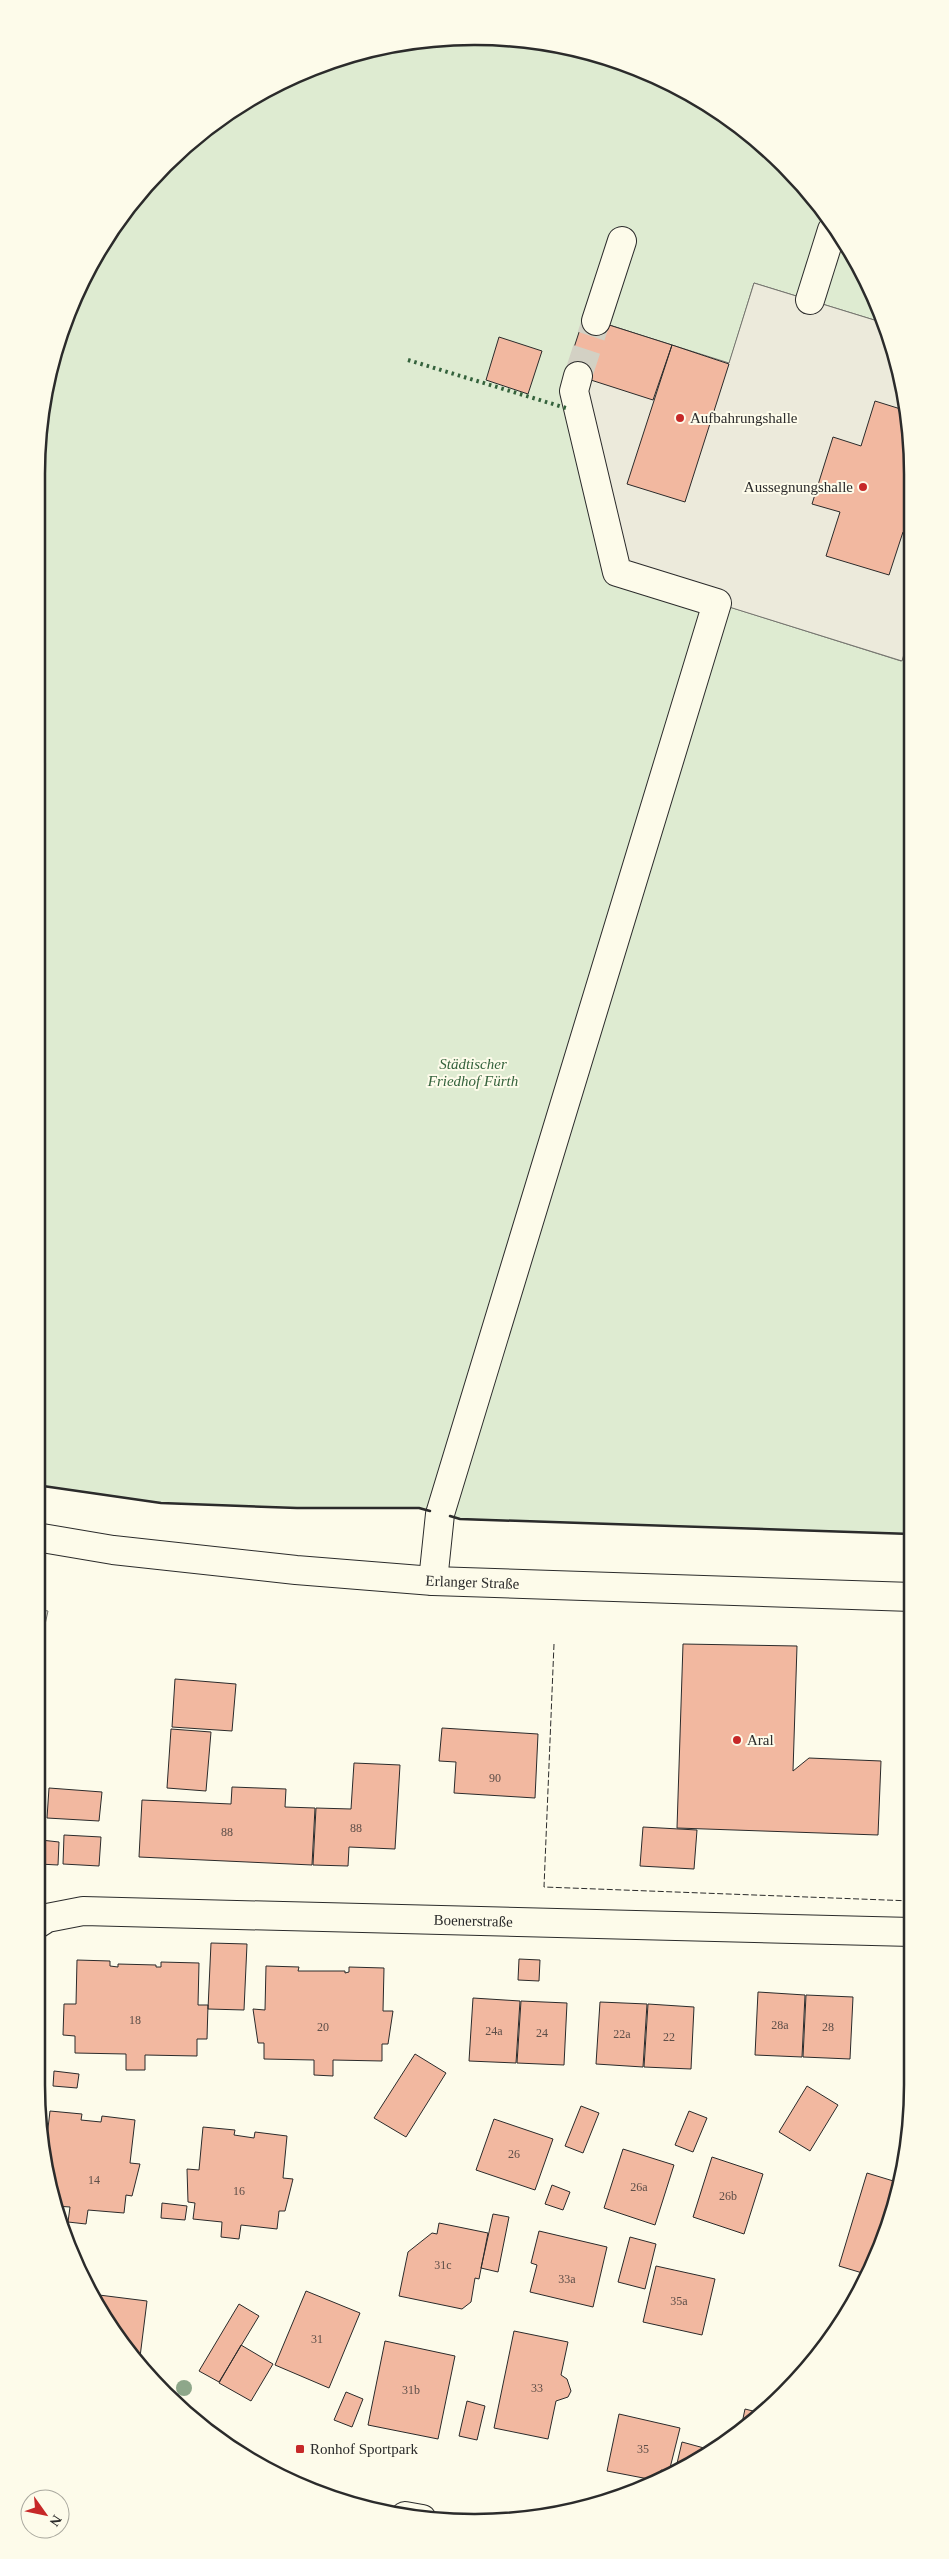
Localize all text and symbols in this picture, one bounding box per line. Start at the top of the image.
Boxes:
place label: Aufbahrungshalle [690,410,798,426]
marker: Aufbahrungshalle [674,412,686,424]
place label: Aussegnungshalle [744,479,853,495]
marker: Aussegnungshalle [857,481,869,493]
park label: Städtischer Friedhof Fürth [427,1056,518,1089]
street label: Erlanger Straße [425,1572,520,1592]
place label: Aral [747,1732,774,1748]
marker: Aral [731,1734,743,1746]
house number: 90 [489,1771,501,1785]
house number: 88 [350,1821,362,1835]
house number: 88 [221,1825,233,1839]
street label: Boenerstraße [433,1912,513,1930]
house number: 18 [129,2013,141,2027]
house number: 28a [771,2018,789,2032]
house number: 20 [317,2020,329,2034]
house number: 28 [822,2020,834,2034]
house number: 24a [485,2024,503,2038]
house number: 24 [536,2026,548,2040]
house number: 22a [613,2027,631,2041]
house number: 22 [663,2030,675,2044]
house number: 26 [508,2147,520,2161]
house number: 14 [88,2173,100,2187]
house number: 26a [630,2180,648,2194]
house number: 16 [233,2184,245,2198]
house number: 26b [719,2189,737,2203]
house number: 31c [434,2258,452,2272]
house number: 33a [558,2272,576,2286]
house number: 35a [670,2294,688,2308]
house number: 31 [311,2332,323,2346]
house number: 33 [531,2381,543,2395]
house number: 31b [402,2383,420,2397]
place label: Ronhof Sportpark [310,2441,418,2457]
house number: 35 [637,2442,649,2456]
marker: Ronhof Sportpark [294,2443,306,2455]
north arrow [20,2489,70,2539]
text: N [46,2512,65,2529]

